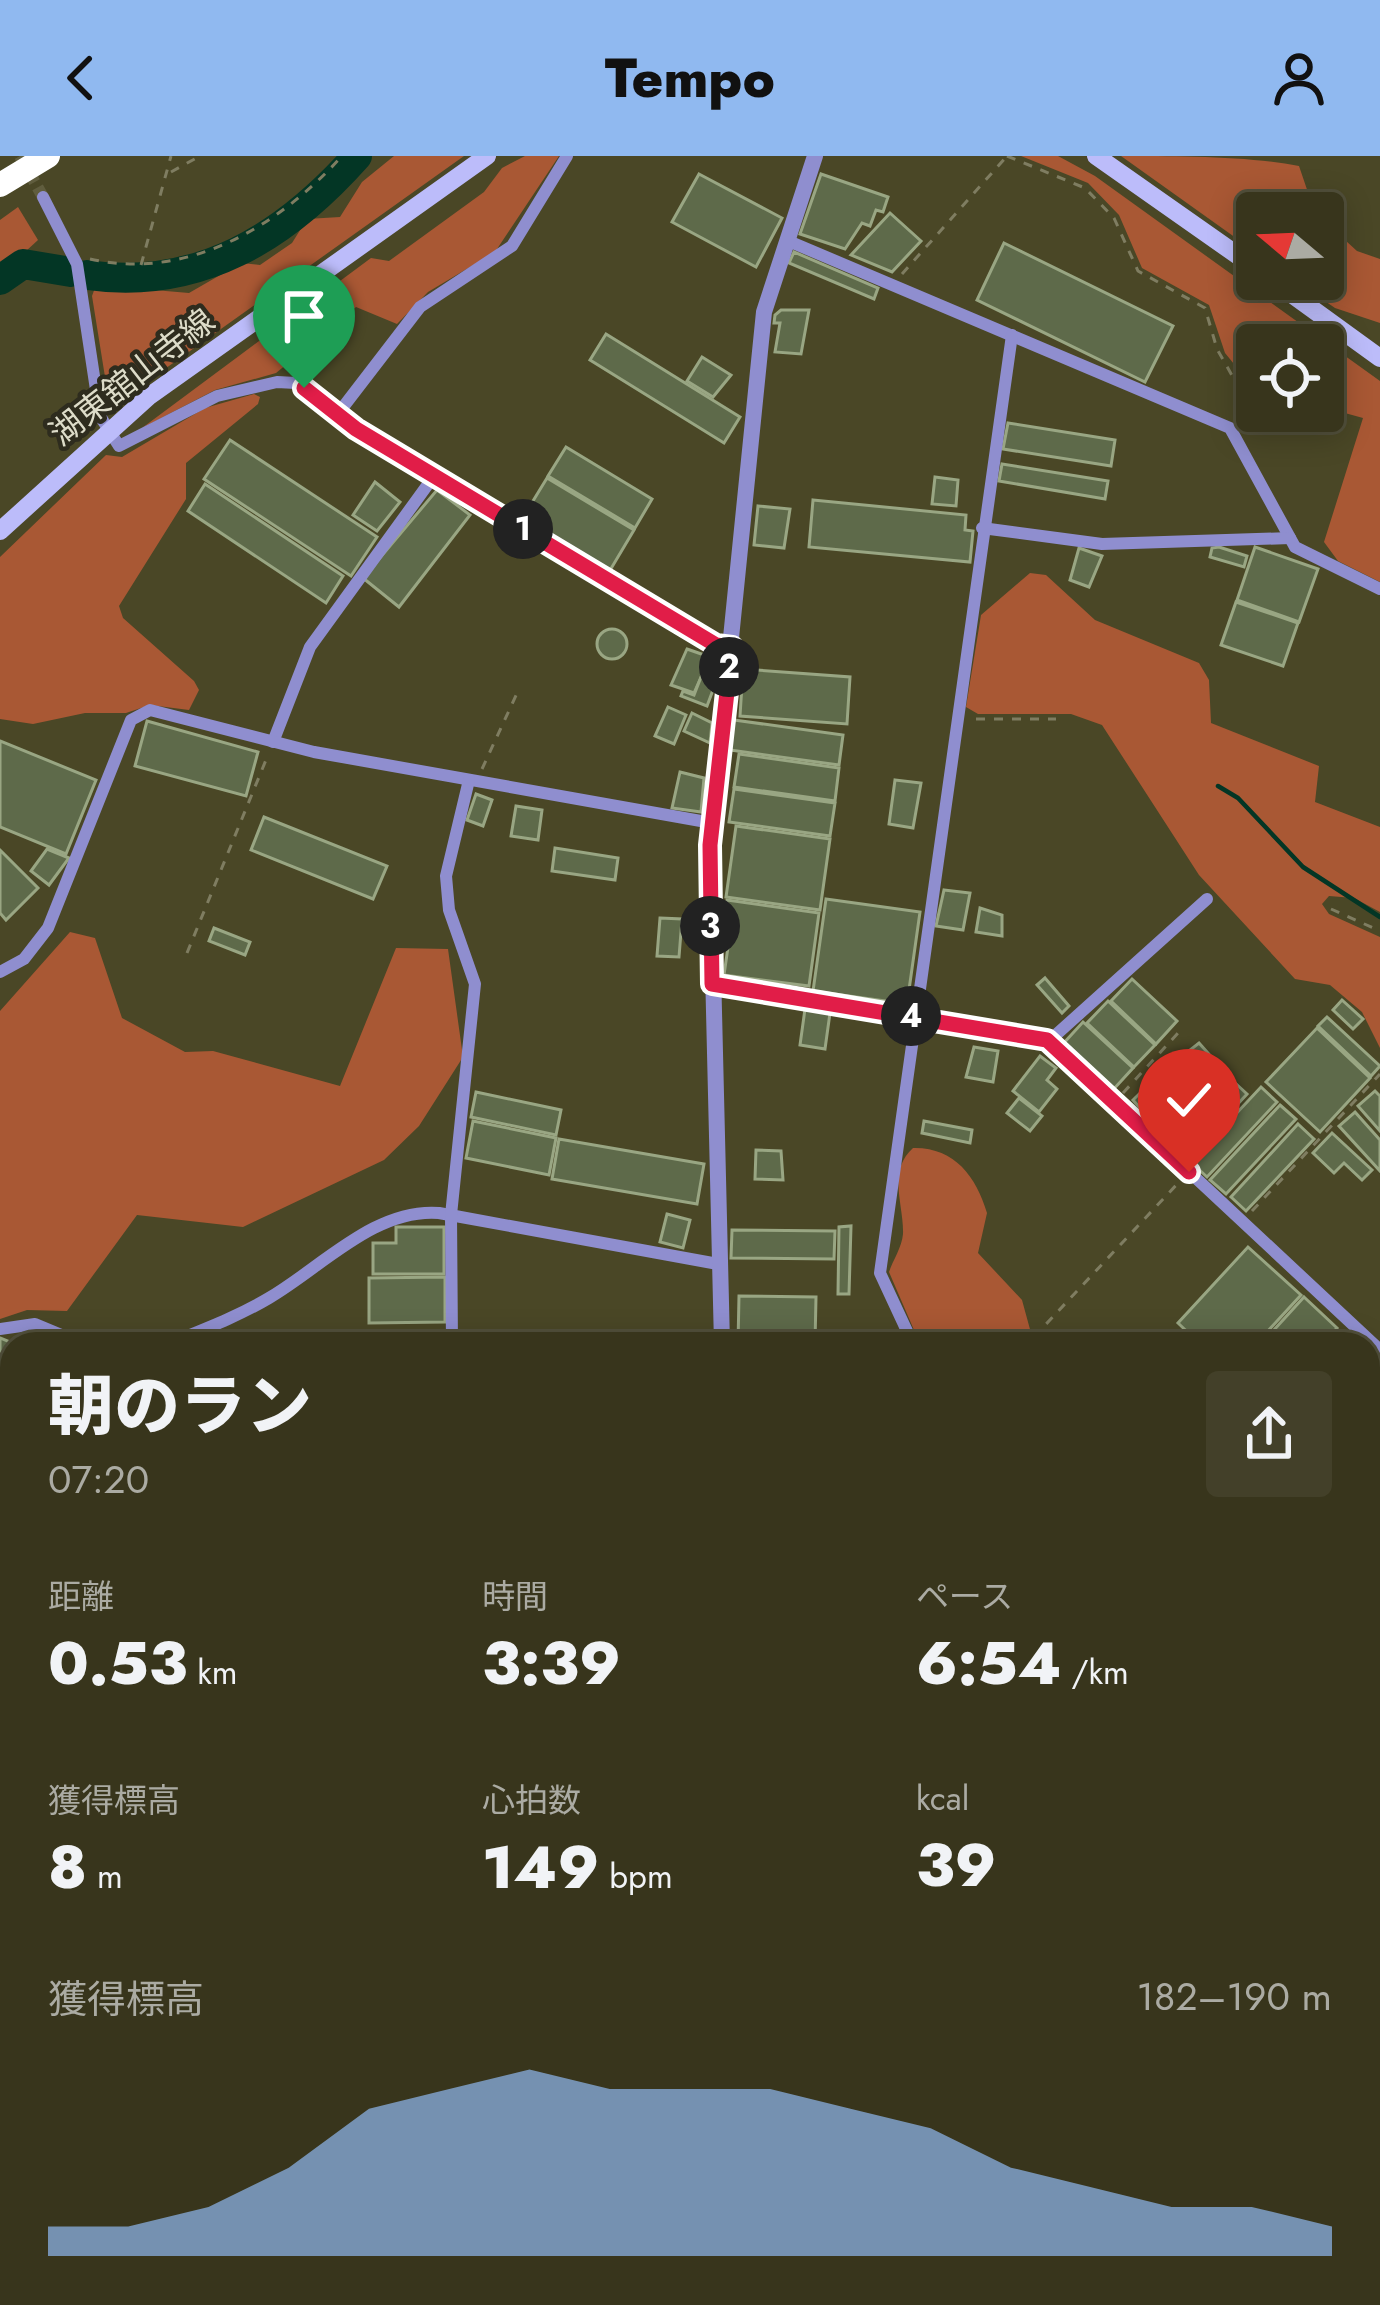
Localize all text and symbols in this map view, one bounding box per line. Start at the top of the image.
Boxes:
text: Tempo [605,39,775,117]
icon: back [48,45,114,111]
icon: person [1266,45,1332,111]
north arrow [1236,192,1344,300]
map controls [1236,192,1344,432]
pin [253,265,355,388]
icon: arrive [271,283,337,349]
street label: 湖東舘山寺線 [40,298,224,456]
button: locate [1236,324,1344,432]
pin: 1 [493,499,553,559]
text: 1 [515,505,531,552]
pin: 2 [699,637,759,697]
text: 2 [718,643,740,690]
pin: 3 [680,896,740,956]
text: 3 [700,902,720,949]
pin: 4 [881,986,941,1046]
text: 4 [899,992,923,1039]
pin [1138,1049,1240,1172]
icon: check [1156,1067,1222,1133]
text: 朝のラン [48,1358,312,1454]
button: share [1206,1371,1332,1497]
text: 07:20 [48,1451,149,1508]
text: 距離 [48,1573,114,1620]
text: 時間 [482,1573,548,1620]
text: ペース [916,1573,1013,1620]
text: 0.53 [48,1620,187,1707]
text: 3:39 [482,1620,621,1707]
text: 6:54 [916,1620,1062,1707]
text: km [187,1649,238,1696]
text: /km [1062,1649,1129,1696]
text: kcal [916,1775,969,1822]
text: 獲得標高 [48,1777,180,1824]
text: 心拍数 [482,1777,581,1824]
text: 39 [916,1822,996,1909]
text: 8 [48,1824,87,1911]
text: 149 [482,1824,599,1911]
text: m [87,1853,123,1900]
text: bpm [599,1853,673,1900]
text: 182–190 m [1137,1968,1332,2025]
text: 獲得標高 [48,1971,204,2028]

